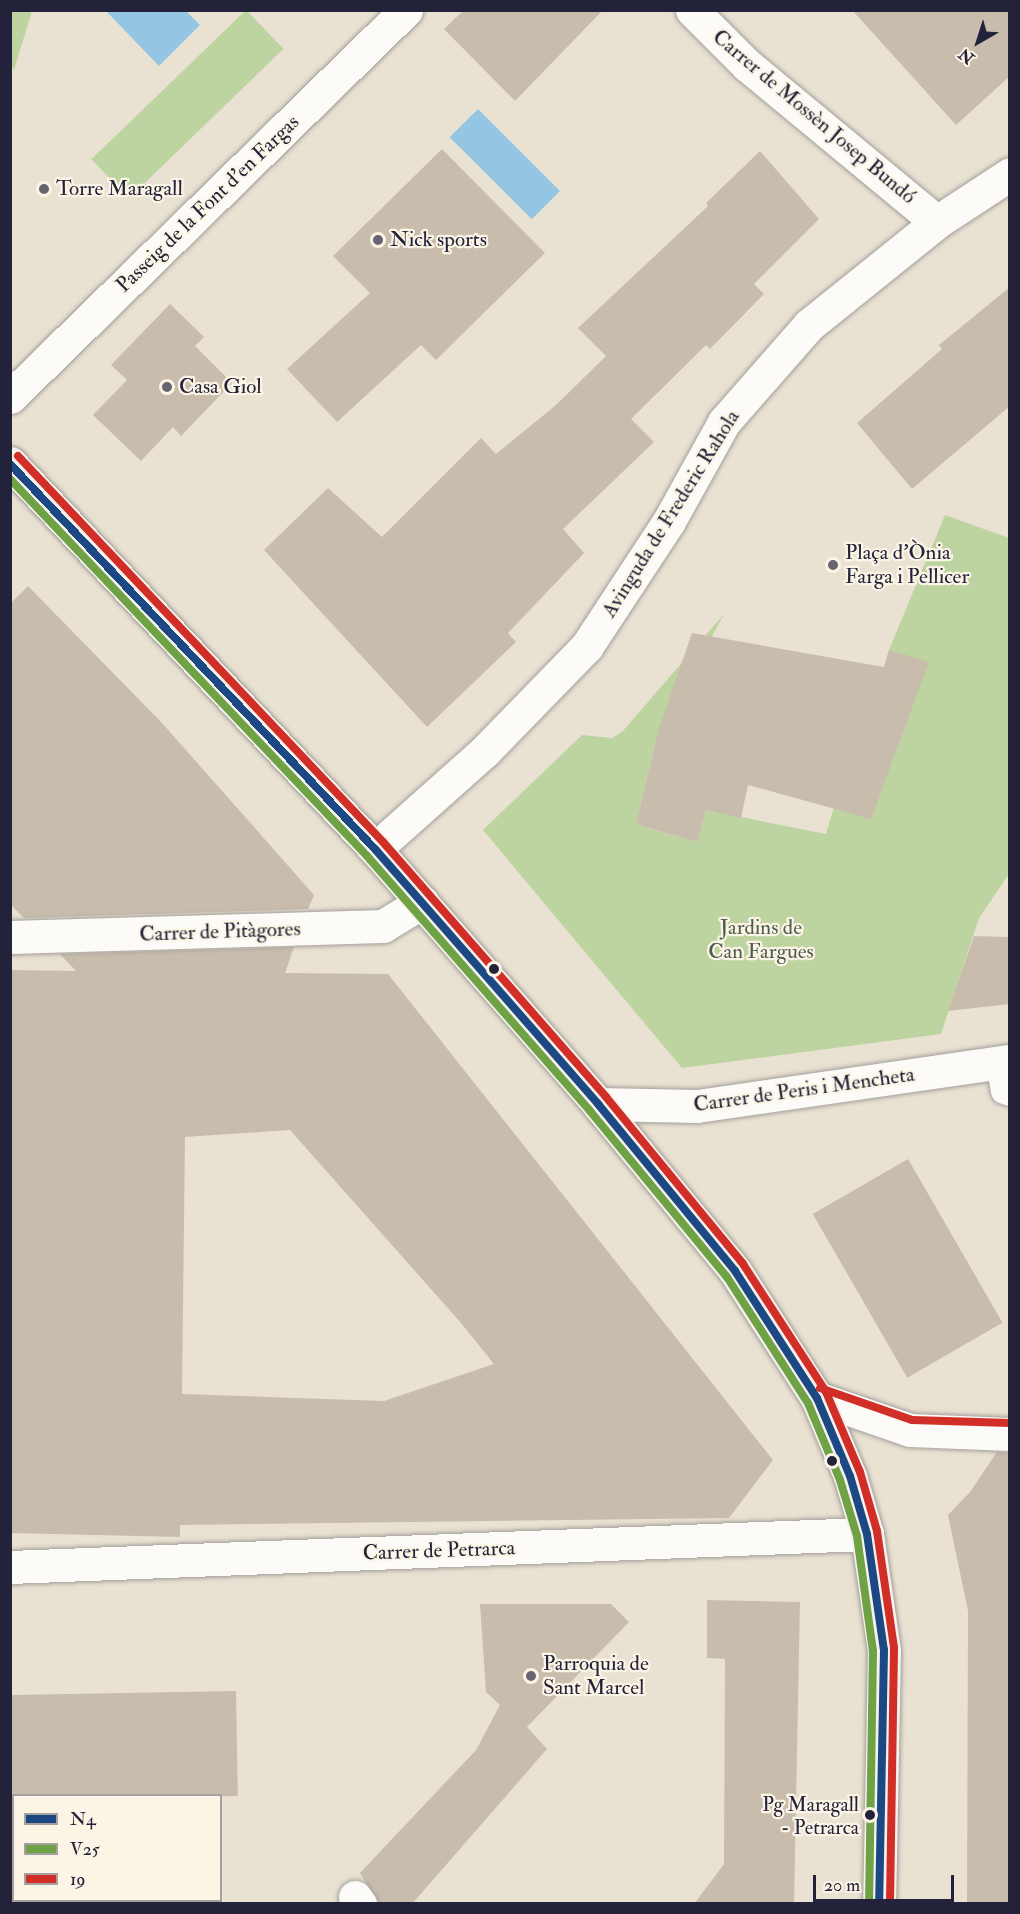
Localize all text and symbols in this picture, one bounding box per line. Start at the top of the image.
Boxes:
north arrow [948,12,1008,72]
street label: Carrer de Mossèn Josep Bundó [707,25,921,209]
text: N [955,44,979,68]
street label: Passeig de la Font d'en Fargas [111,110,305,298]
place label: Torre Maragall [56,176,183,202]
marker: Torre Maragall [37,182,51,196]
place label: Nick sports [390,227,487,253]
marker: Nick sports [371,233,385,247]
place label: Casa Giol [179,374,262,400]
marker: Casa Giol [160,380,174,394]
street label: Avinguda de Frederic Rahola [597,406,745,622]
place label: Plaça d'Ònia Farga i Pellicer [845,540,969,590]
marker: Plaça d'Ònia Farga i Pellicer [826,558,840,572]
park label: Jardins de Can Fargues [708,915,814,965]
street label: Carrer de Pitàgores [139,917,301,947]
unlabelled marker [488,963,500,975]
street label: Carrer de Peris i Mencheta [692,1062,916,1118]
unlabelled marker [826,1455,838,1467]
street label: Carrer de Petrarca [362,1536,516,1566]
place label: Parroquia de Sant Marcel [543,1651,649,1701]
marker: Parroquia de Sant Marcel [524,1669,538,1683]
place label: Pg Maragall - Petrarca [762,1792,859,1839]
legend [12,1794,222,1902]
text: N4 [70,1808,96,1831]
marker: Pg Maragall - Petrarca [864,1809,876,1821]
text: V25 [70,1838,100,1861]
scale bar [816,1863,957,1901]
text: 19 [70,1868,86,1891]
text: 20 m [824,1874,860,1897]

